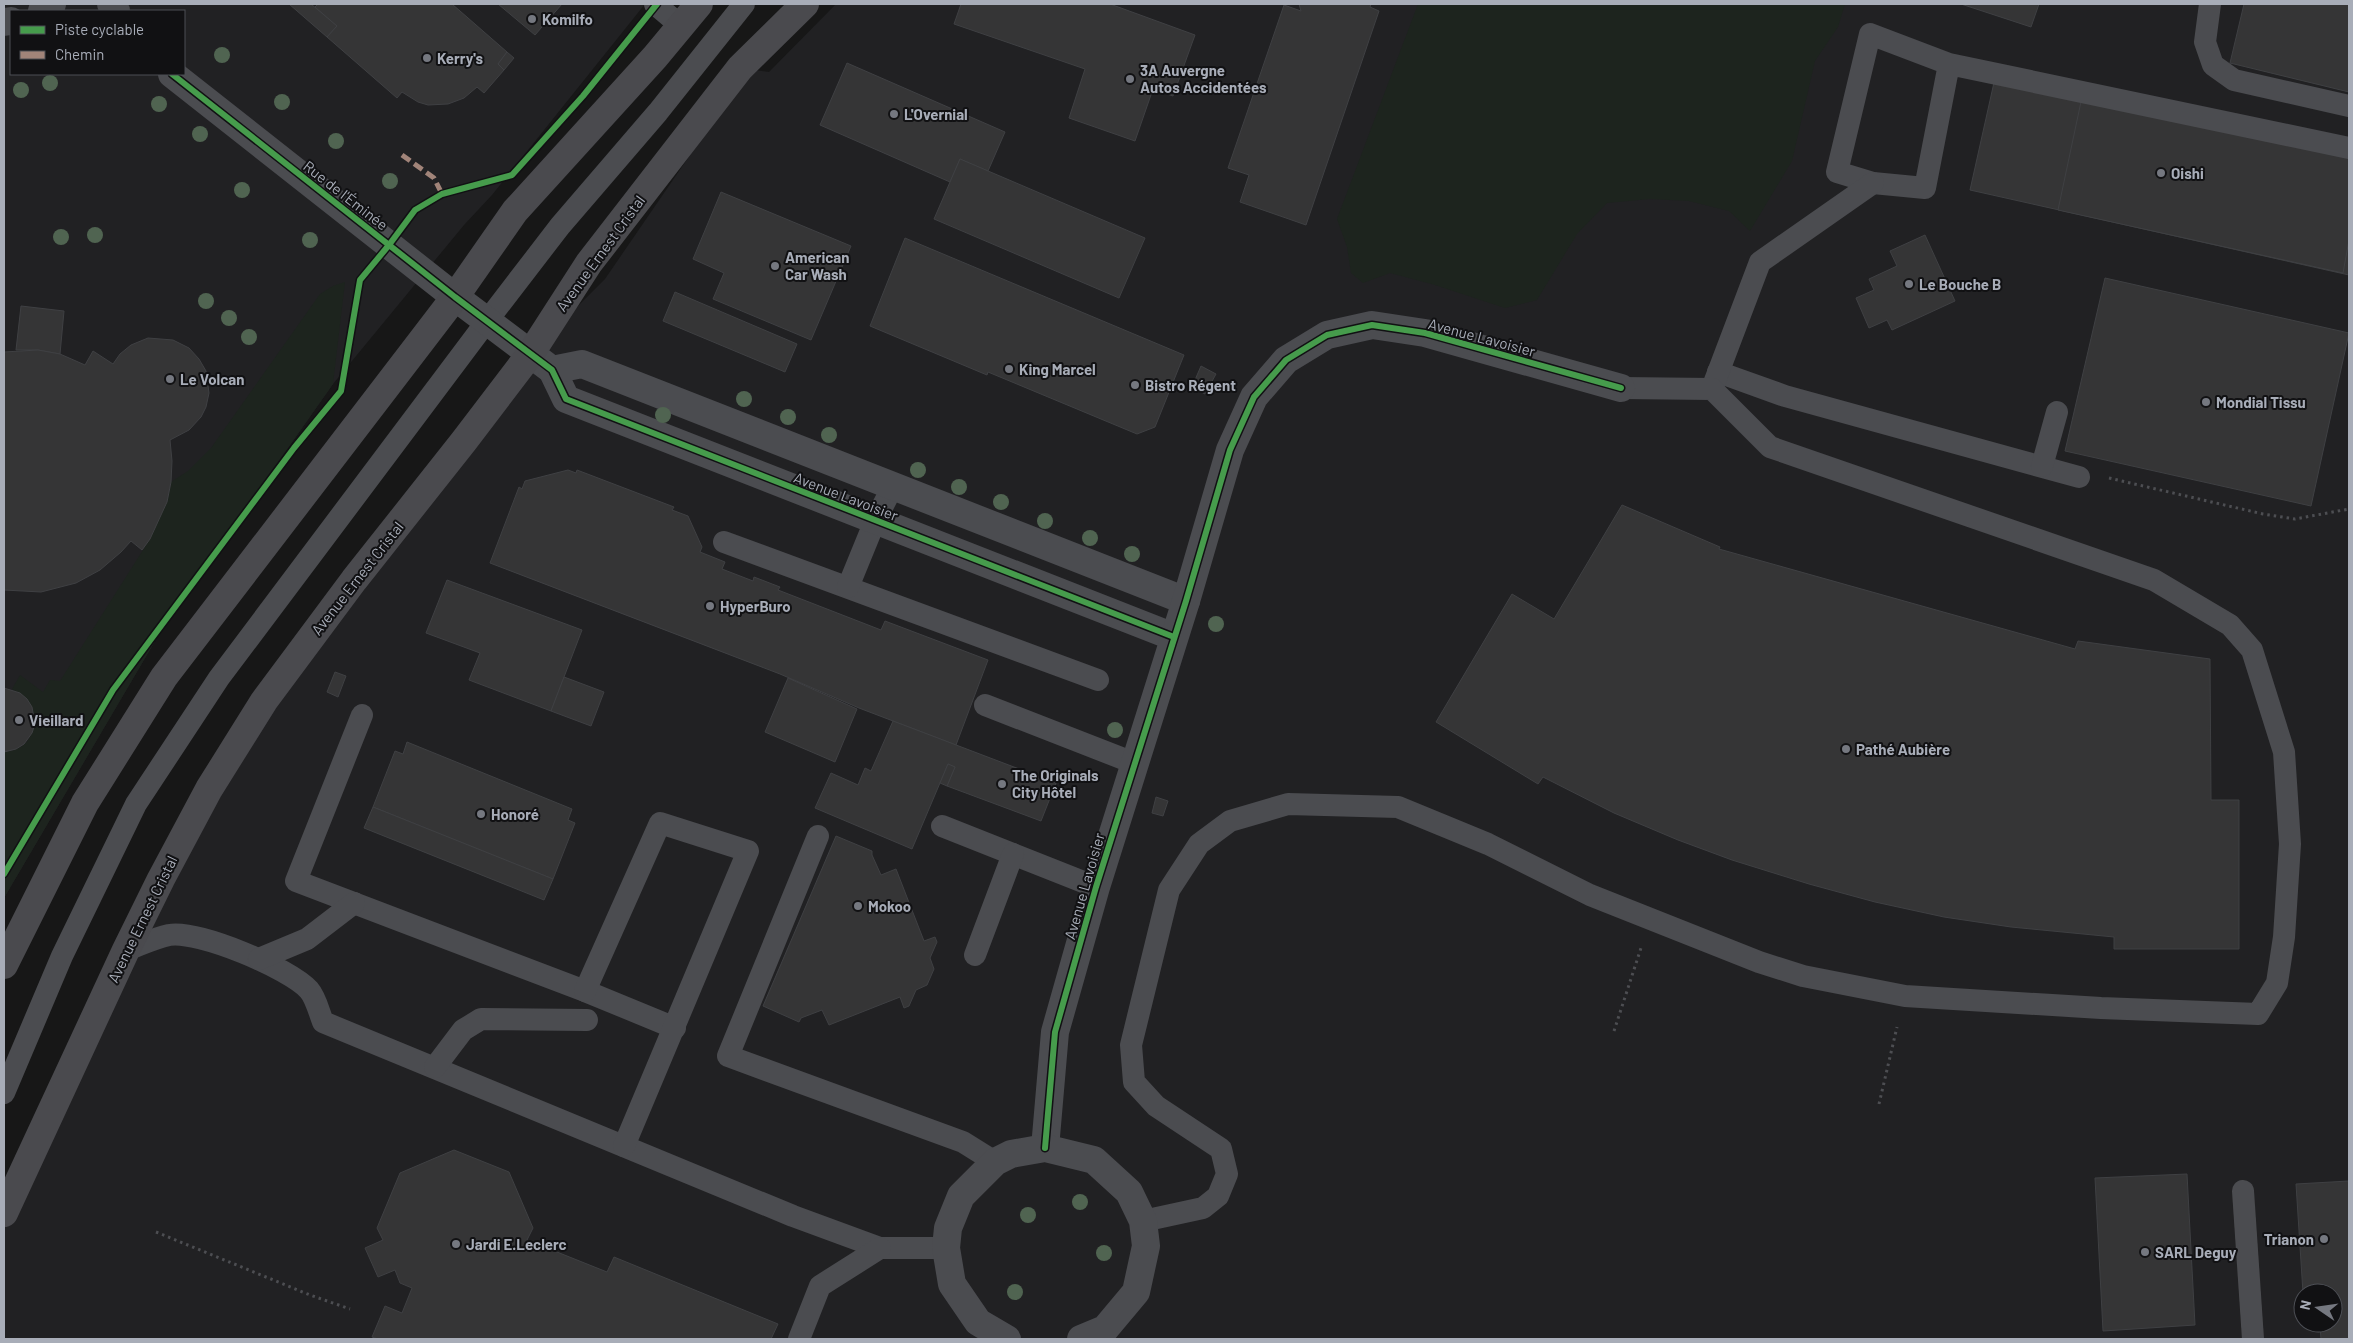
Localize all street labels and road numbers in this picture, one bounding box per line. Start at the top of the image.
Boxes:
street label: Rue de l'Éminée [300,156,392,234]
street label: Avenue Ernest Cristal [552,192,648,314]
street label: Avenue Lavoisier [1426,314,1538,360]
street label: Avenue Lavoisier [791,468,901,524]
street label: Avenue Ernest Cristal [307,518,407,638]
street label: Avenue Lavoisier [1060,830,1108,941]
street label: Avenue Ernest Cristal [103,853,181,985]

